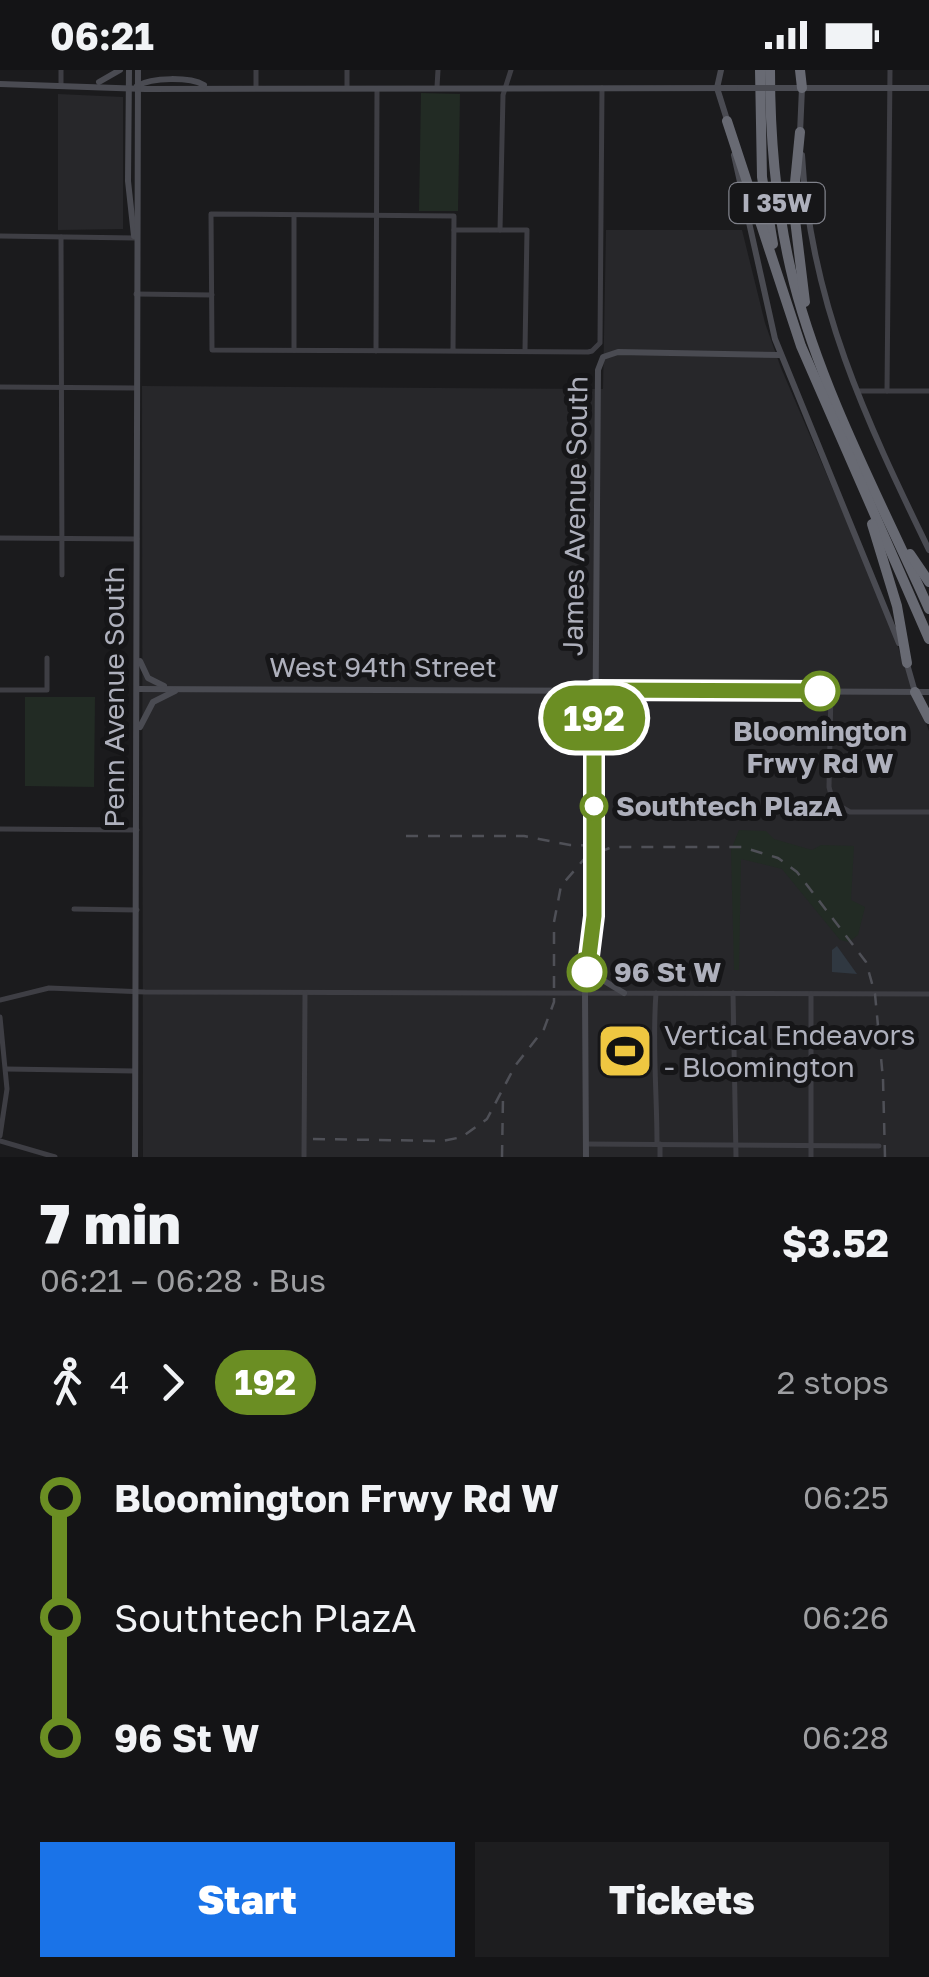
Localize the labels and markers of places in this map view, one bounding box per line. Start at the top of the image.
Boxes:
marker: Bloomington Frwy Rd W [801,672,839,710]
place label: Bloomington Frwy Rd W [733,714,907,779]
place label: Southtech PlazA [616,789,843,822]
marker: Southtech PlazA [581,793,607,819]
marker: 96 St W [568,953,606,991]
place label: 96 St W [614,955,721,988]
place label: Vertical Endeavors - Bloomington [664,1018,915,1083]
sports icon: Vertical Endeavors - Bloomington [595,1021,655,1081]

